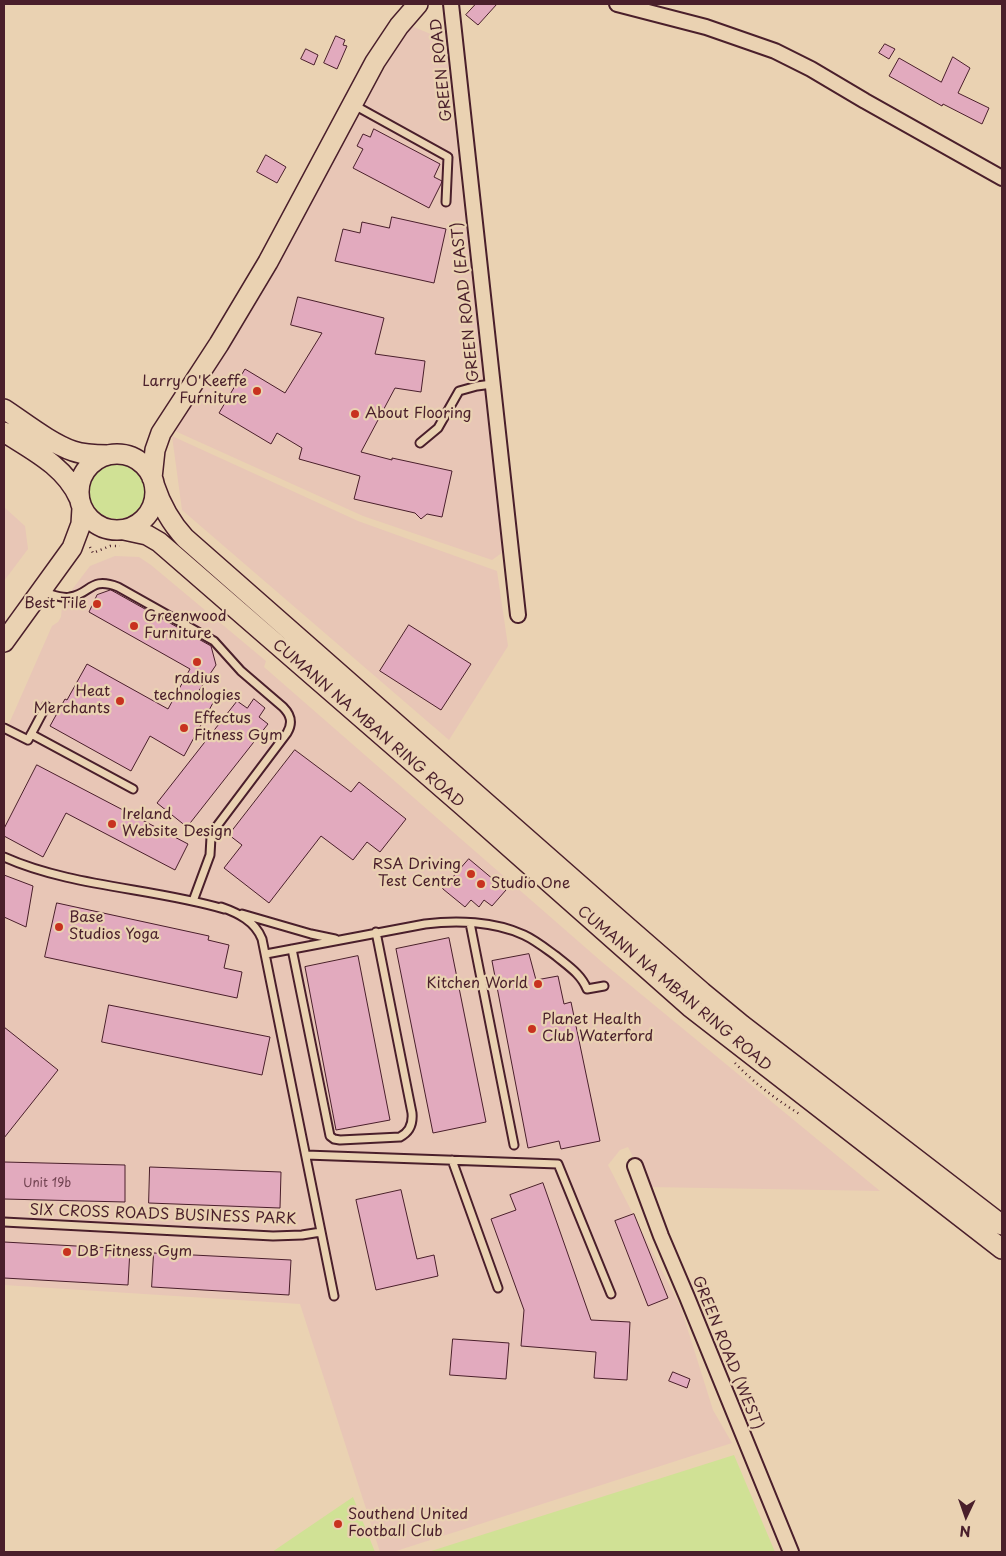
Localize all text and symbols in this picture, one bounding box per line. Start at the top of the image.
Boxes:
street label: GREEN ROAD [428,18,456,122]
street label: GREEN ROAD (EAST) [449,221,483,383]
place label: Larry O'Keeffe Furniture [142,373,247,408]
marker: Larry O'Keeffe Furniture [251,385,263,397]
place label: About Flooring [365,405,471,423]
marker: About Flooring [349,408,361,420]
place label: Best Tile [24,595,87,613]
marker: Best Tile [91,598,103,610]
place label: Greenwood Furniture [144,608,227,643]
marker: Greenwood Furniture [128,620,140,632]
street label: CUMANN NA MBAN RING ROAD [269,636,467,812]
marker: radius technologies [191,656,203,668]
place label: radius technologies [153,670,241,705]
place label: Heat Merchants [33,683,110,718]
marker: Heat Merchants [114,695,126,707]
place label: Effectus Fitness Gym [194,710,283,745]
marker: Effectus Fitness Gym [178,722,190,734]
place label: Ireland Website Design [122,806,232,841]
marker: Ireland Website Design [106,818,118,830]
place label: RSA Driving Test Centre [373,856,461,891]
marker: RSA Driving Test Centre [465,868,477,880]
place label: Studio One [491,875,570,893]
marker: Studio One [475,878,487,890]
street label: CUMANN NA MBAN RING ROAD [573,903,775,1075]
place label: Base Studios Yoga [69,909,159,944]
marker: Base Studios Yoga [53,921,65,933]
place label: Kitchen World [427,975,528,993]
marker: Kitchen World [532,978,544,990]
place label: Planet Health Club Waterford [542,1011,653,1046]
marker: Planet Health Club Waterford [526,1023,538,1035]
house number: Unit 19b [23,1177,71,1191]
street label: SIX CROSS ROADS BUSINESS PARK [29,1201,297,1229]
place label: DB Fitness Gym [77,1243,192,1261]
marker: DB Fitness Gym [61,1246,73,1258]
street label: GREEN ROAD (WEST) [688,1273,766,1433]
north arrow [941,1491,991,1541]
place label: Southend United Football Club [348,1506,468,1541]
marker: Southend United Football Club [332,1518,344,1530]
text: N [959,1521,971,1542]

